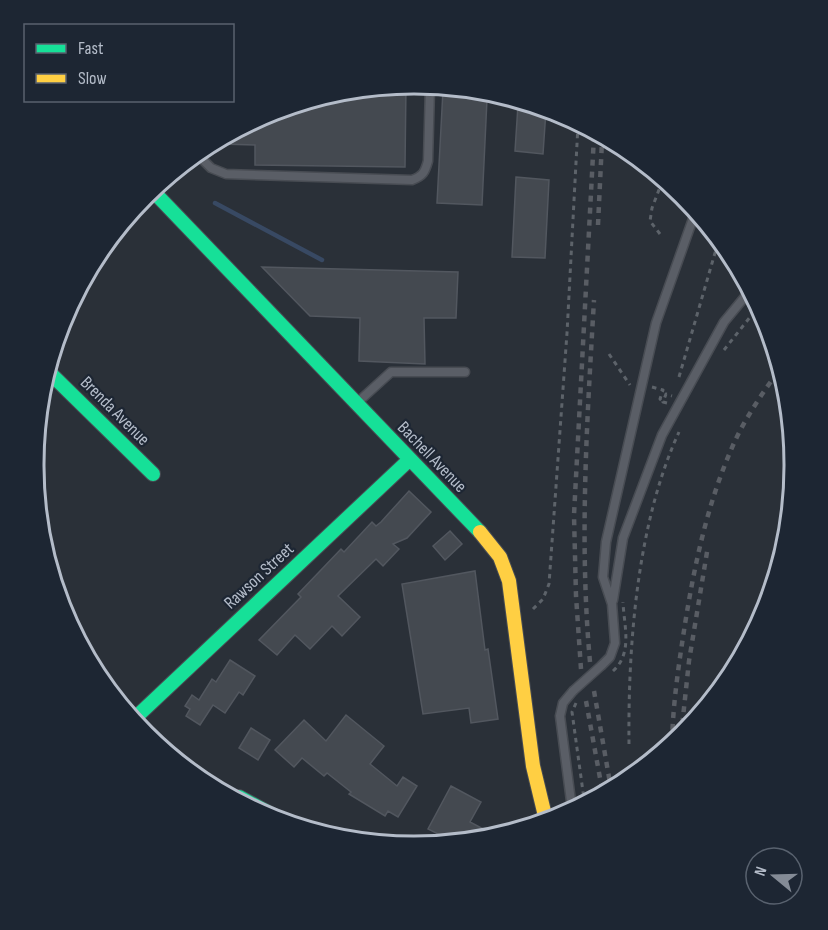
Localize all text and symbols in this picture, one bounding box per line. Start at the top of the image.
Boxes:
legend [24,24,234,102]
text: Fast [78,38,104,59]
text: Slow [78,68,107,89]
street label: Brenda Avenue [76,372,154,450]
street label: Bachell Avenue [393,417,471,497]
street label: Rawson Street [220,538,299,614]
north arrow [744,846,804,906]
text: N [751,864,772,879]

